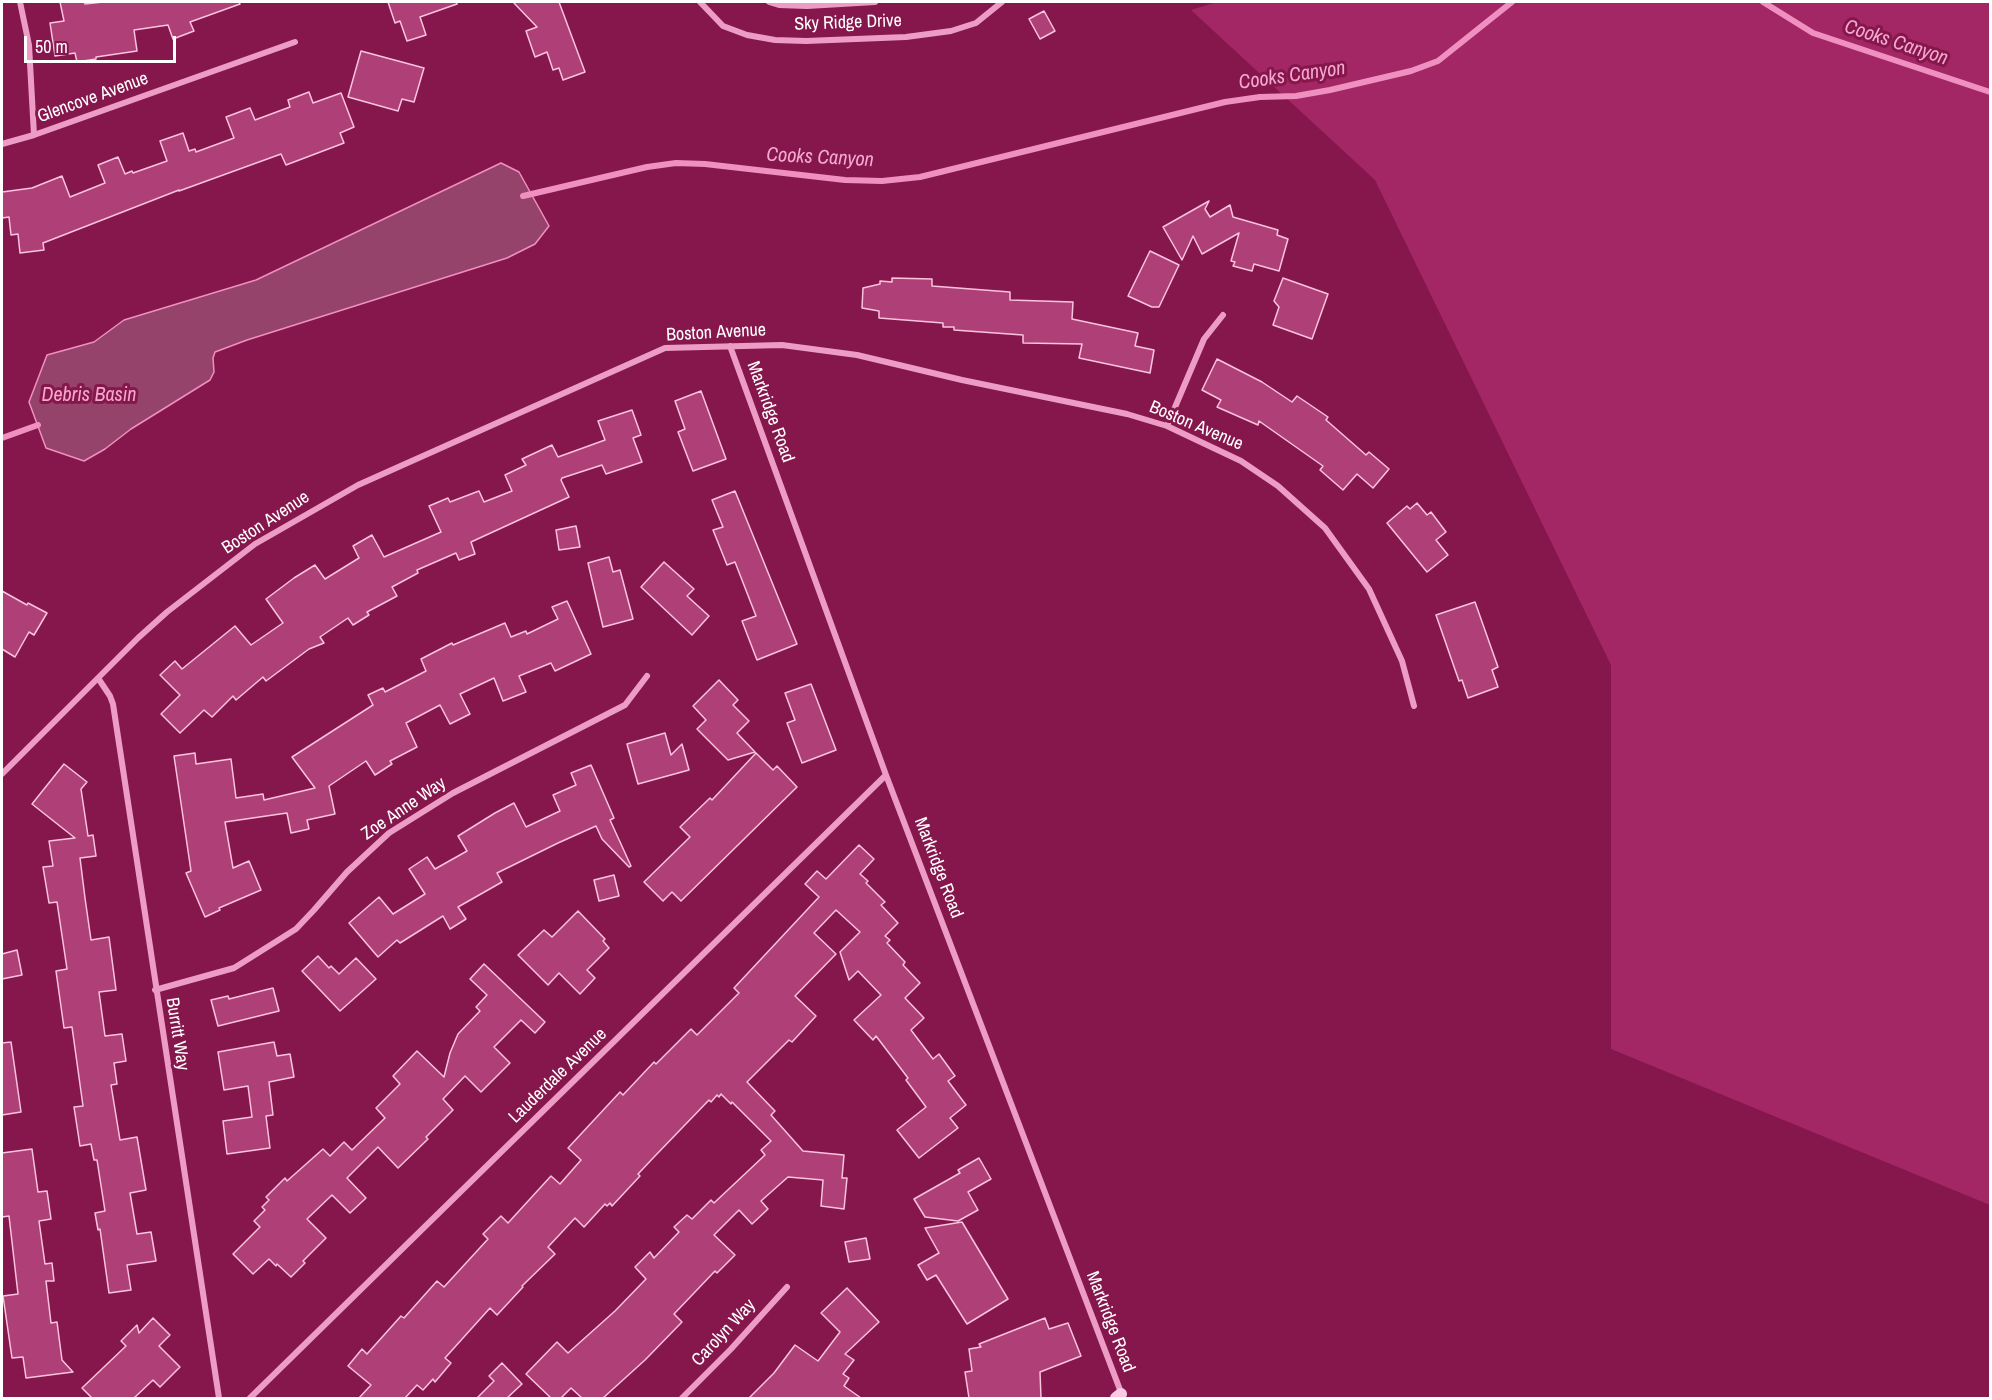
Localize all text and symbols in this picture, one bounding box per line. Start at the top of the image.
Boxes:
street label: Sky Ridge Drive [794,10,902,36]
water label: Cooks Canyon [1841,15,1951,71]
scale bar [27,24,178,62]
text: 50 m [35,34,68,59]
water label: Cooks Canyon [1237,57,1347,95]
street label: Glencove Avenue [35,68,151,128]
water label: Cooks Canyon [766,143,874,173]
street label: Boston Avenue [666,320,766,346]
street label: Markridge Road [742,359,798,465]
water label: Debris Basin [42,384,136,408]
street label: Boston Avenue [1146,397,1246,455]
street label: Boston Avenue [218,487,314,559]
street label: Zoe Anne Way [358,773,450,845]
street label: Markridge Road [909,815,967,921]
street label: Burritt Way [161,996,193,1072]
street label: Lauderdale Avenue [505,1024,611,1128]
street label: Markridge Road [1081,1269,1139,1375]
street label: Carolyn Way [687,1295,761,1371]

